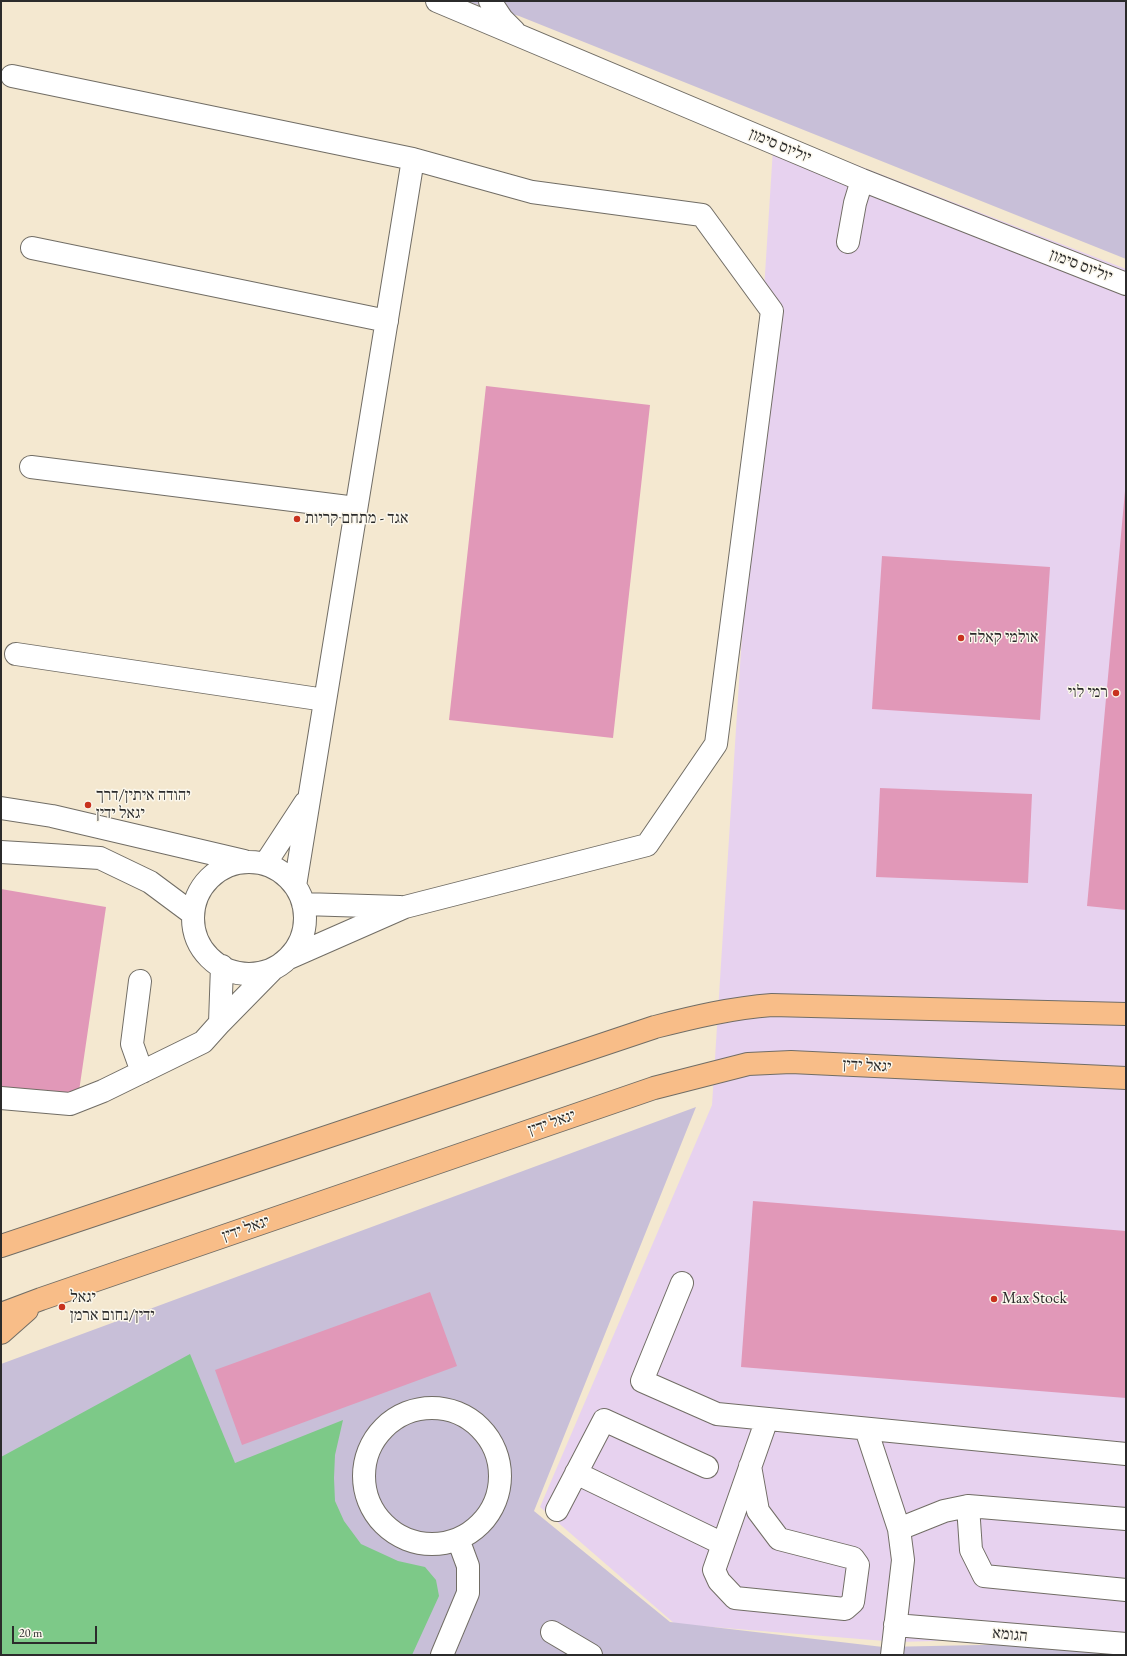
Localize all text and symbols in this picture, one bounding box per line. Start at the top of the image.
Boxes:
street label: יוליוס סימון [746,124,814,168]
street label: יוליוס סימון [1047,245,1115,287]
place label: אגד - מתחם קריות [305,509,408,529]
marker: אגד - מתחם קריות [292,514,302,524]
place label: אולמי קאלה [969,628,1038,648]
marker: אולמי קאלה [956,633,966,643]
place label: רמי לוי [1068,683,1108,703]
marker: רמי לוי [1111,688,1121,698]
place label: יהודה איתין/דרך יגאל ידין [96,786,191,824]
marker: יהודה איתין/דרך יגאל ידין [83,800,93,810]
street label: יגאל ידין [842,1055,892,1077]
street label: יגאל ידין [526,1106,578,1140]
street label: יגאל ידין [220,1212,272,1246]
place label: יגאל ידין/נחום ארמן [70,1288,155,1326]
place label: Max Stock [1002,1289,1067,1309]
marker: Max Stock [989,1294,999,1304]
marker: יגאל ידין/נחום ארמן [57,1302,67,1312]
scale bar [14,1618,99,1644]
street label: הגומא [992,1624,1028,1646]
text: 20 m [19,1625,42,1641]

